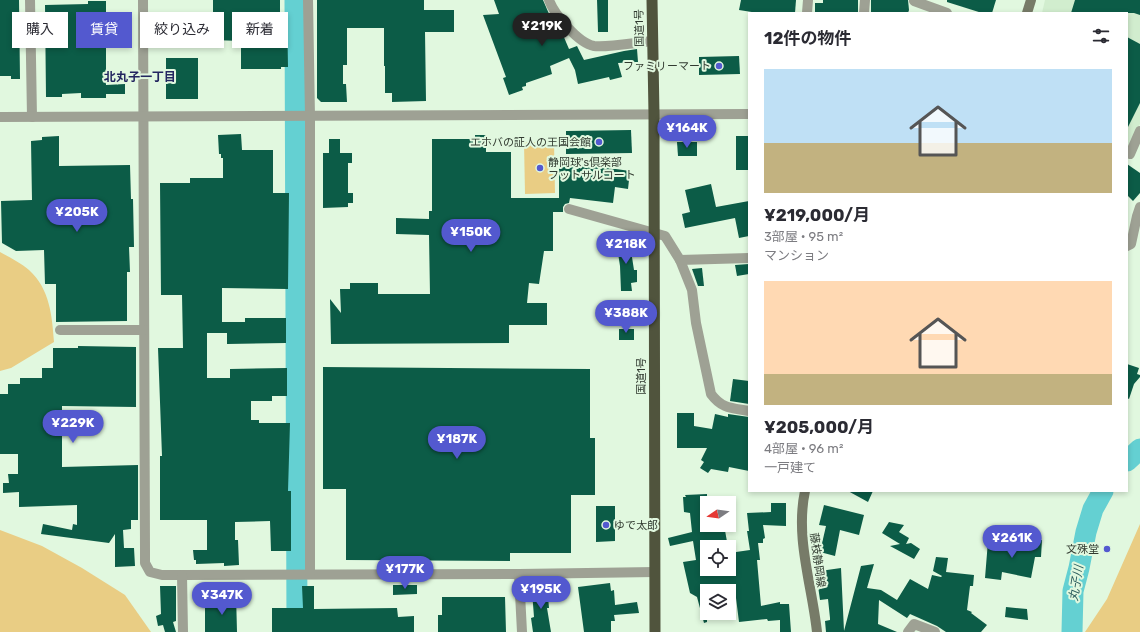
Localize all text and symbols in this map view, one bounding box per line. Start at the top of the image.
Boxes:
street label: 国道1号 [633,9,646,47]
chip: 購入 [12,12,68,48]
chip: 賃貸 [76,12,132,48]
chip: 絞り込み [140,12,224,48]
chip: 新着 [232,12,288,48]
pin: ¥219K [514,13,570,47]
text: ¥219K [522,18,562,33]
icon: filters [1090,25,1112,47]
text: 12件の物件 [764,28,852,48]
place label: ファミリーマート [623,60,711,73]
marker: ファミリーマート [714,61,724,71]
district label: 北丸子一丁目 [104,70,176,84]
icon: home [902,95,974,167]
pin: ¥164K [659,115,715,149]
text: ¥164K [666,120,708,135]
place label: エホバの証人の王国会館 [470,136,591,149]
marker: エホバの証人の王国会館 [594,137,604,147]
place label: 静岡球's倶楽部 フットサルコート [548,156,636,182]
marker: 静岡球's倶楽部 フットサルコート [535,163,545,173]
pin: ¥205K [49,199,105,233]
text: ¥205K [55,204,99,219]
text: ¥219,000/月 [764,205,870,225]
pin: ¥150K [443,219,499,253]
text: ¥150K [450,224,492,239]
text: 3部屋 · 95 m² [764,229,843,244]
pin: ¥218K [598,231,654,265]
text: ¥218K [605,236,647,251]
text: マンション [764,248,829,263]
pin: ¥388K [598,300,654,334]
text: ¥388K [604,305,648,320]
icon: home [902,307,974,379]
street label: 国道1号 [635,357,648,395]
pin: ¥229K [45,410,101,444]
text: ¥229K [52,415,94,430]
text: ¥205,000/月 [764,417,874,437]
pin: ¥187K [429,426,485,460]
text: ¥187K [437,431,477,446]
text: 4部屋 · 96 m² [764,441,843,456]
text: 一戸建て [764,460,816,475]
north arrow [700,496,736,532]
map controls [700,496,736,620]
place label: ゆで太郎 [614,519,658,532]
marker: ゆで太郎 [601,520,611,530]
pin: ¥261K [984,525,1040,559]
text: ¥261K [992,530,1032,545]
street label: 藤枝静岡線 [807,532,828,588]
button: locate [700,540,736,576]
place label: 文殊堂 [1066,543,1099,556]
marker: 文殊堂 [1102,544,1112,554]
pin: ¥177K [377,556,433,590]
text: ¥177K [386,561,424,576]
water label: 丸子川 [1066,562,1086,602]
pin: ¥195K [513,576,569,610]
text: ¥195K [521,581,561,596]
pin: ¥347K [194,582,250,616]
button: layers [700,584,736,620]
text: ¥347K [201,587,243,602]

